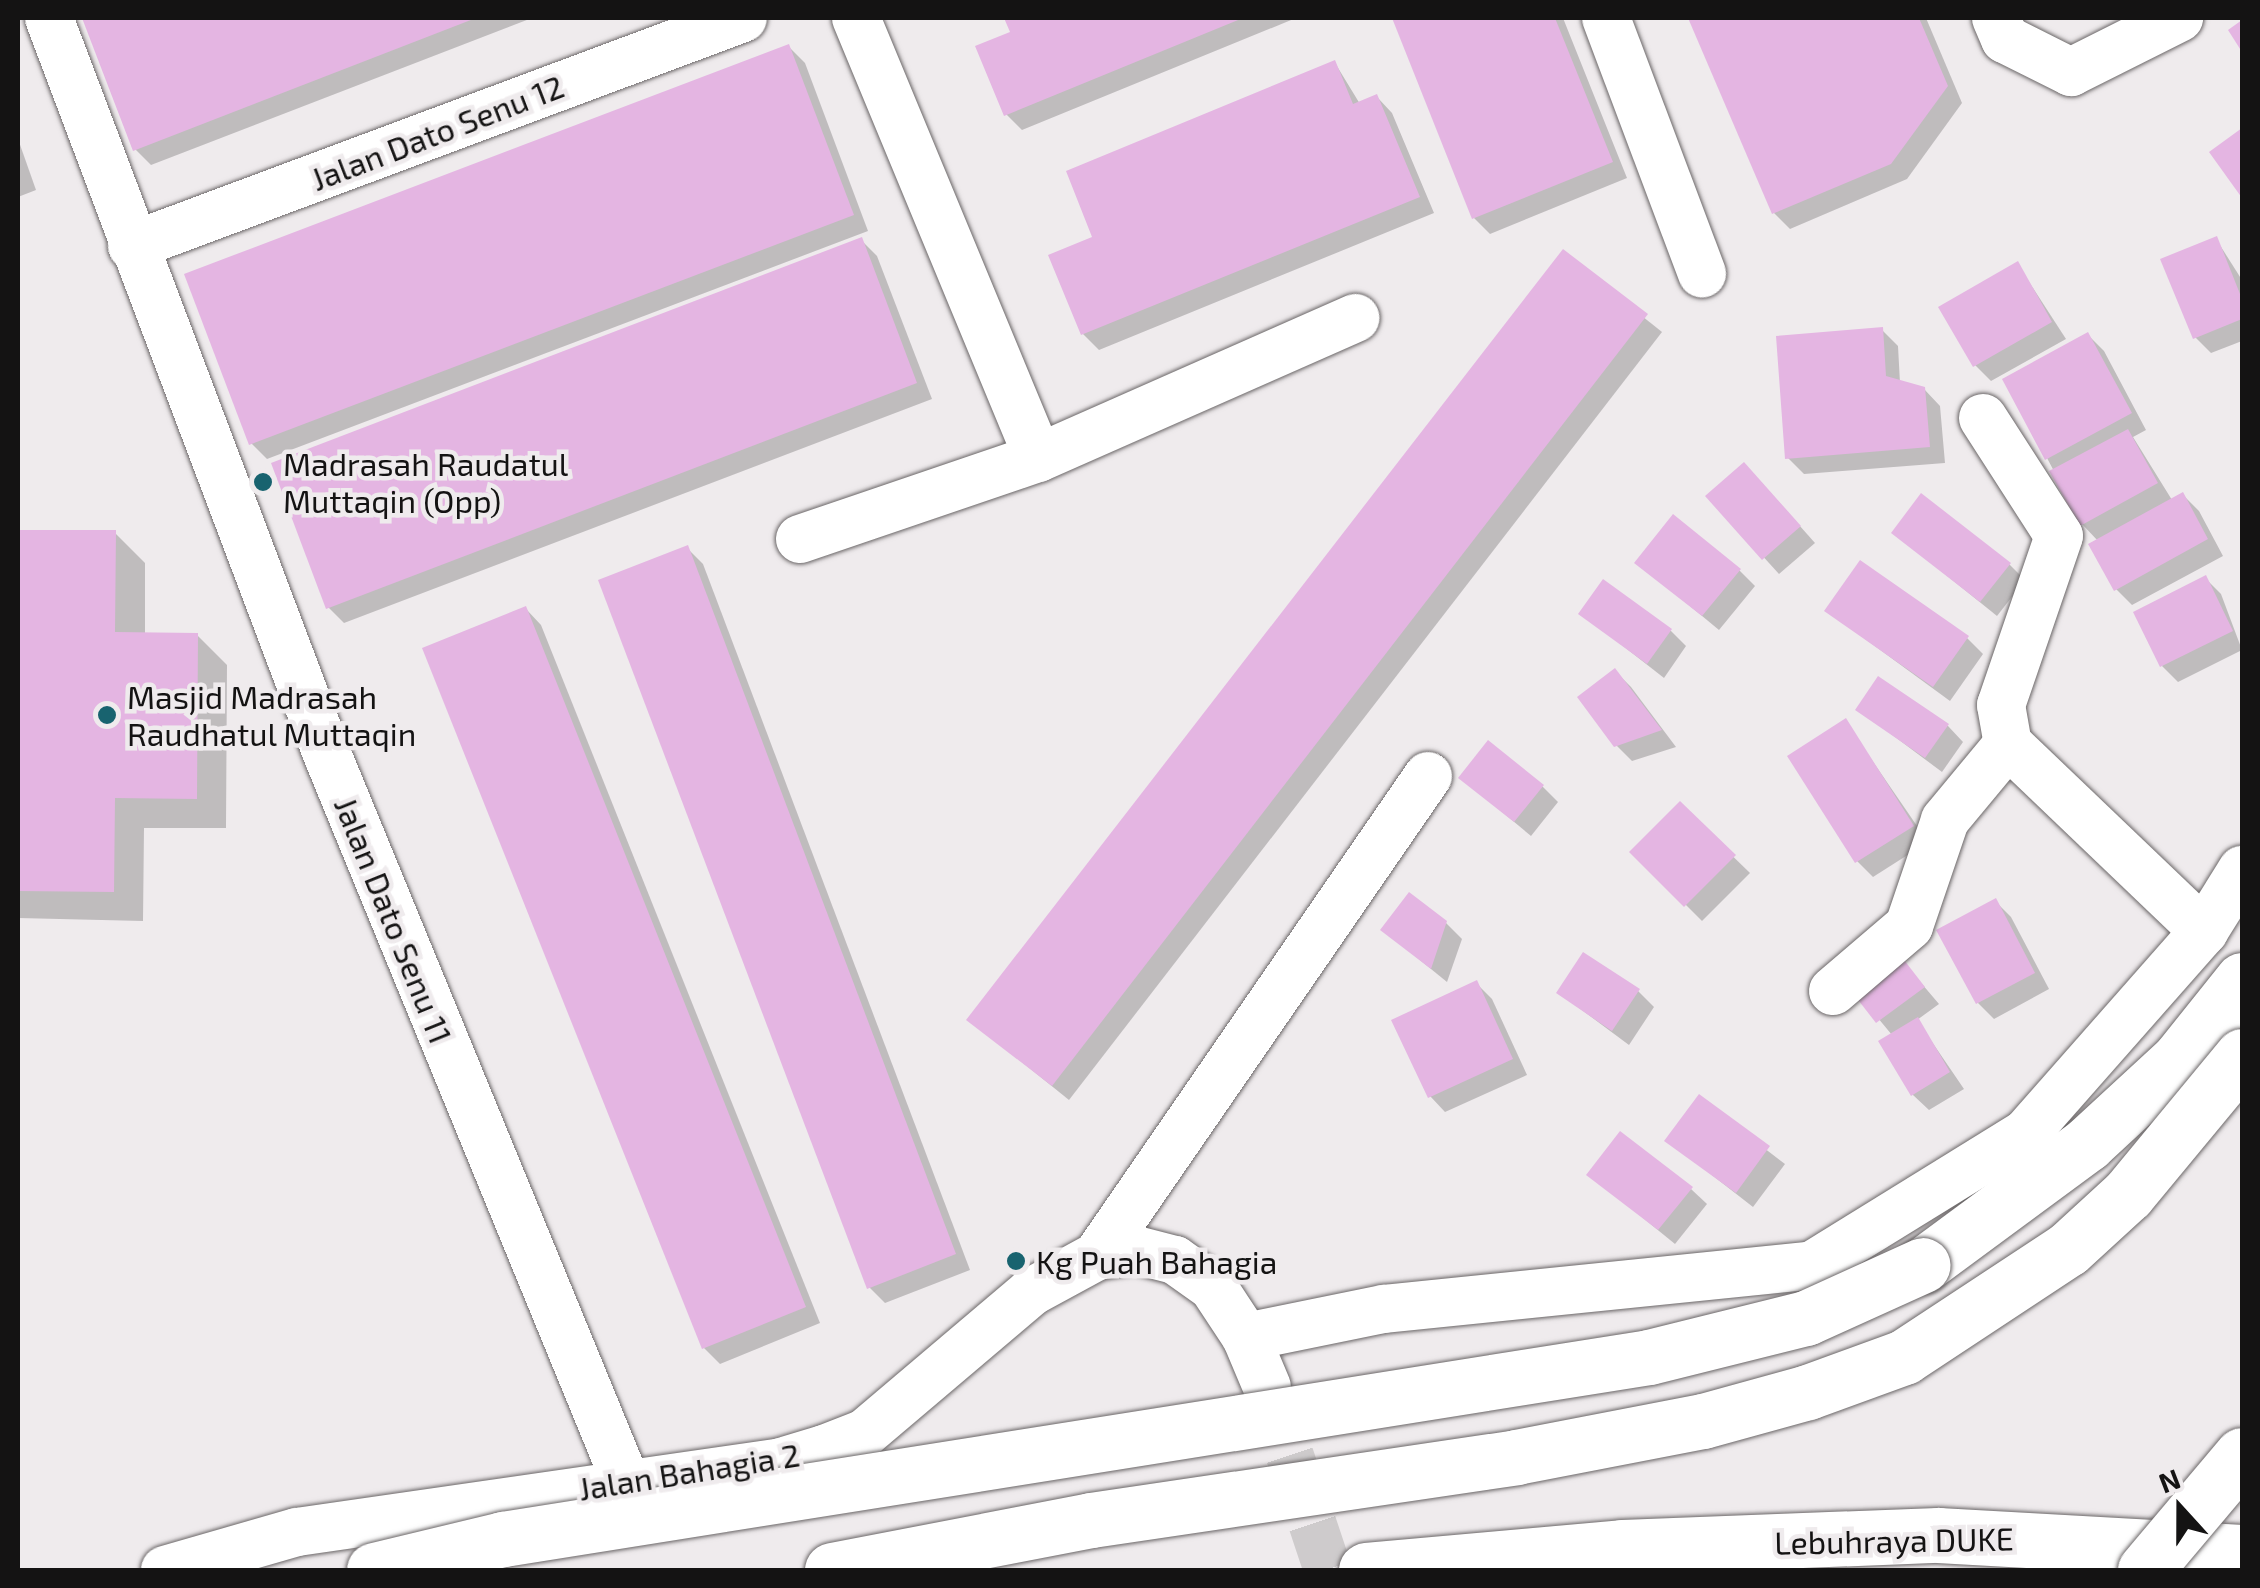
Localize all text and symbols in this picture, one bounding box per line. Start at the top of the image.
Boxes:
street label: Jalan Dato Senu 12 [305,66,569,198]
place label: Madrasah Raudatul Muttaqin (Opp) [283,445,568,520]
marker: Madrasah Raudatul Muttaqin (Opp) [252,471,274,493]
place label: Masjid Madrasah Raudhatul Muttaqin [127,678,417,753]
marker: Masjid Madrasah Raudhatul Muttaqin [96,704,118,726]
street label: Jalan Dato Senu 11 [327,791,461,1049]
place label: Kg Puah Bahagia [1036,1242,1277,1280]
marker: Kg Puah Bahagia [1005,1250,1027,1272]
street label: Jalan Bahagia 2 [576,1435,802,1507]
north arrow [2130,1458,2230,1558]
text: N [2154,1460,2185,1499]
street label: Lebuhraya DUKE [1774,1519,2014,1561]

